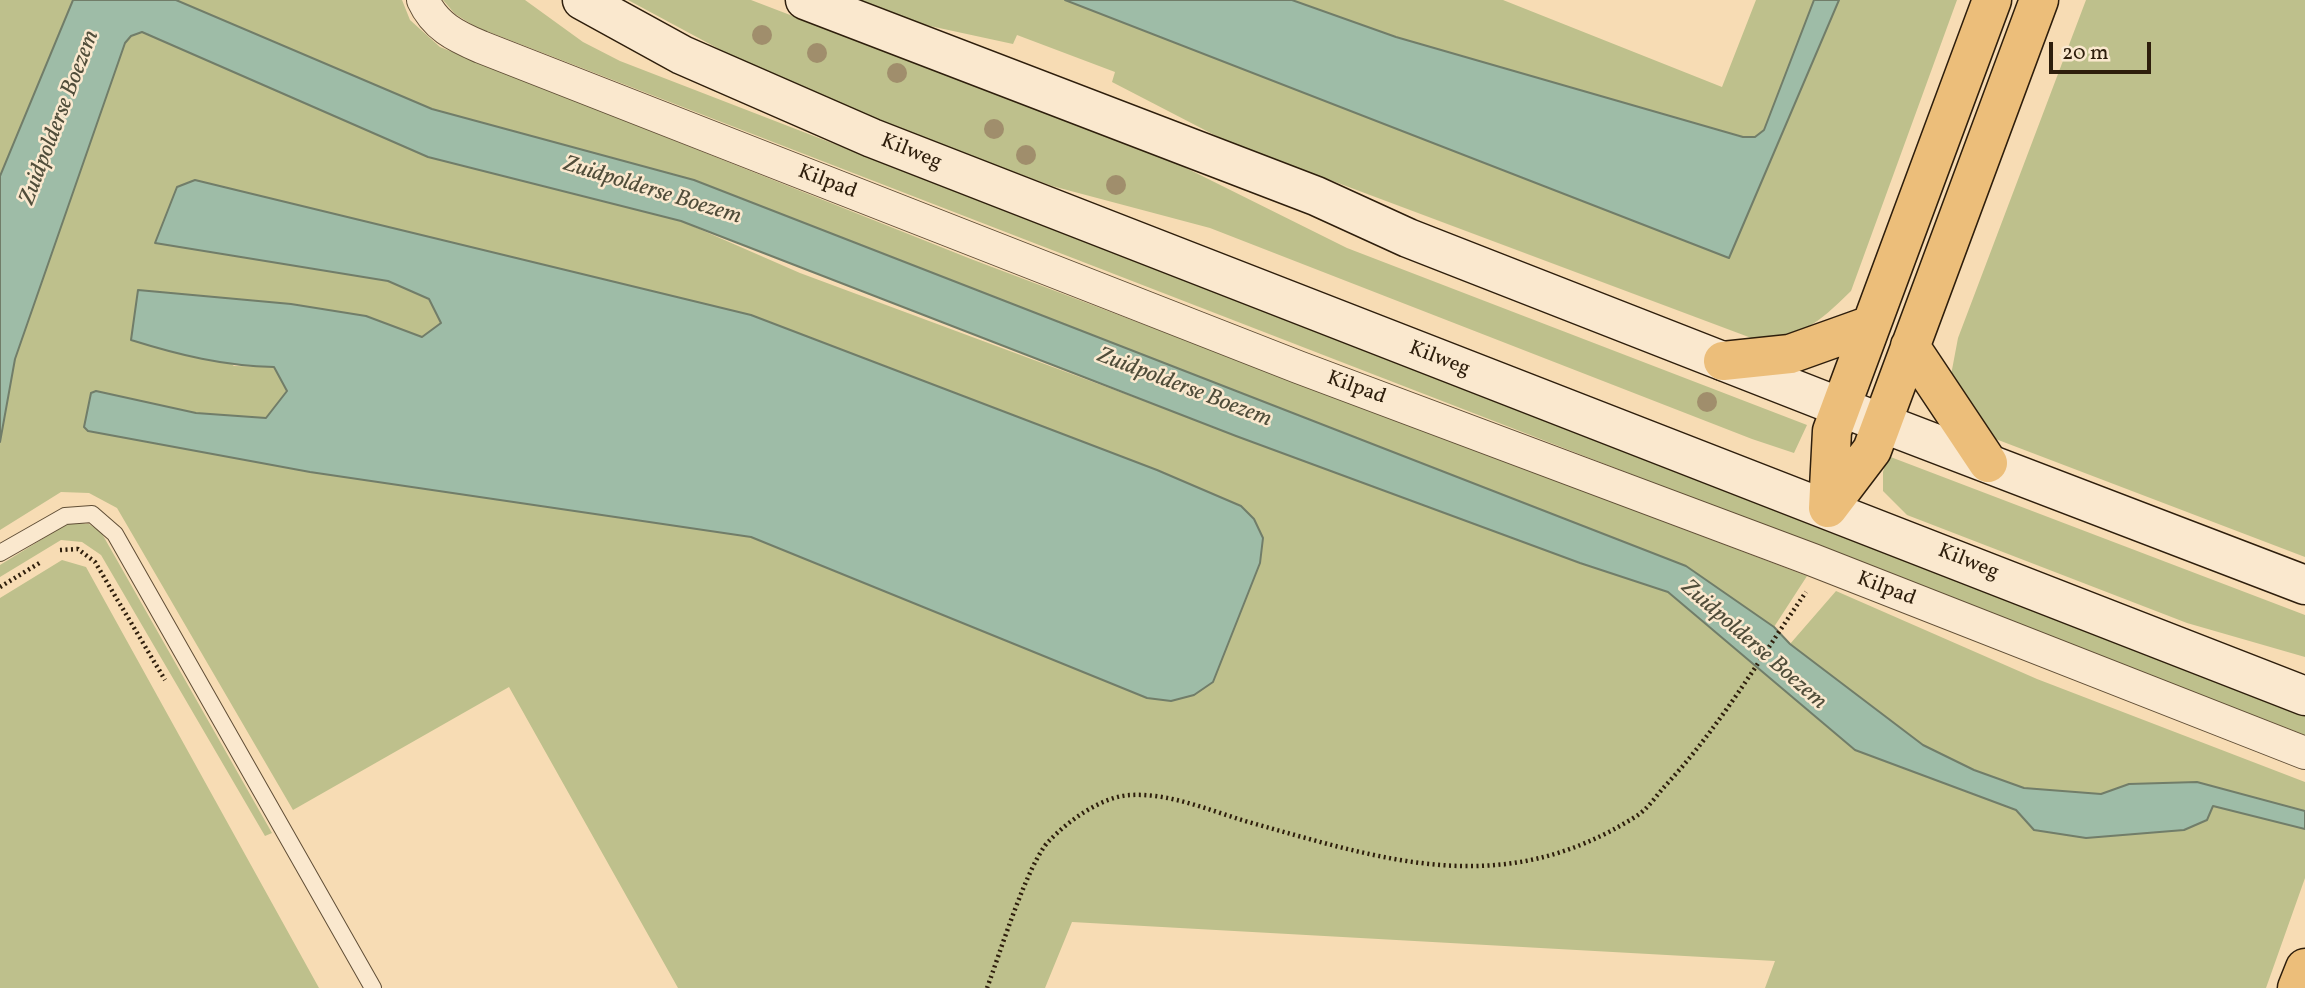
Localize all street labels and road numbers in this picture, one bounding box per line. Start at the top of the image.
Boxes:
street label: Kilweg [877,129,945,177]
street label: Kilpad [794,160,860,206]
street label: Kilweg [1405,337,1473,383]
street label: Kilpad [1323,367,1389,411]
street label: Kilweg [1934,539,2002,587]
street label: Kilpad [1853,567,1919,613]

